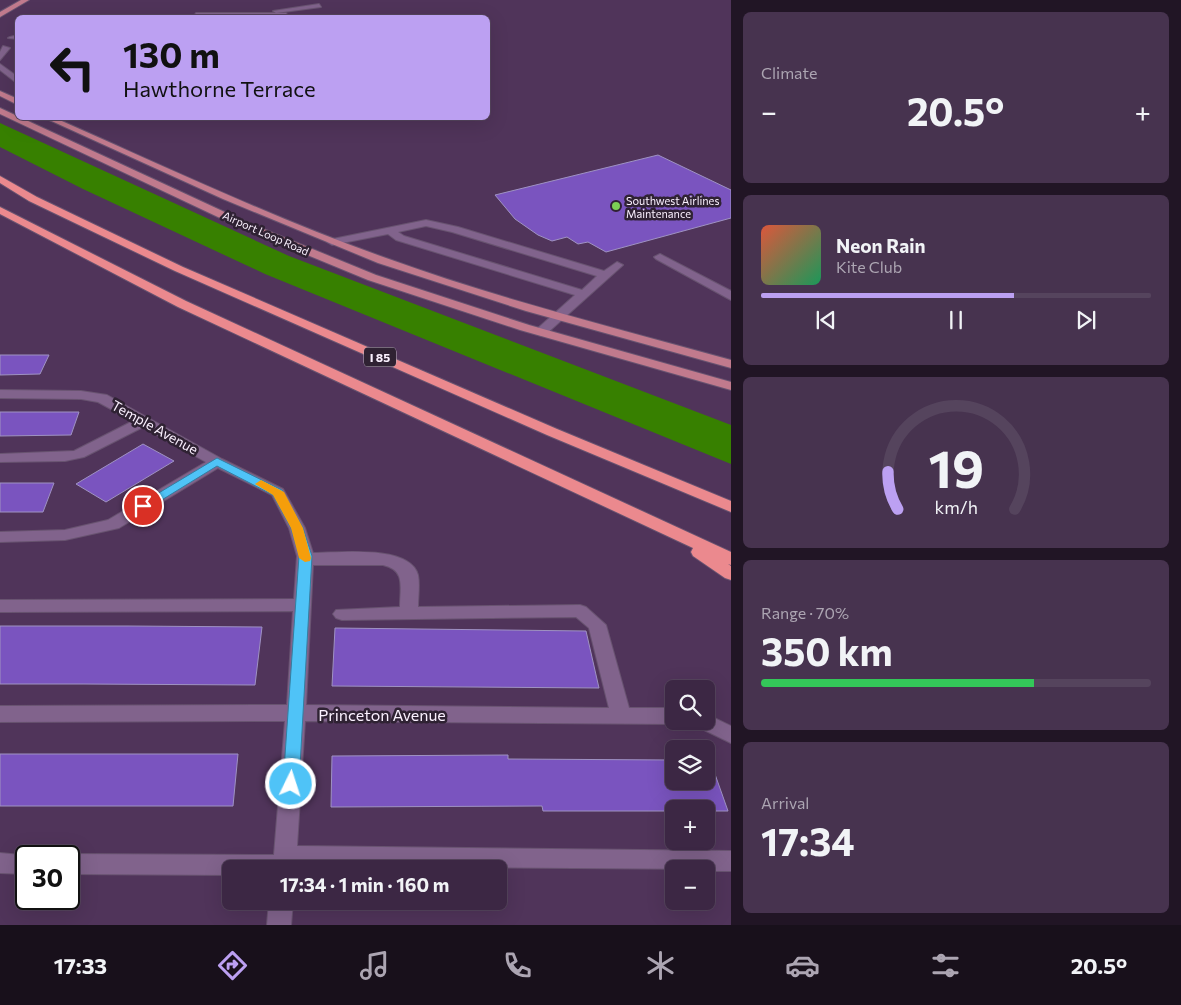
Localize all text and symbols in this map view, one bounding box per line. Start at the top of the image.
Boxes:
text: 130 m [123,32,220,75]
icon: left [40,35,105,100]
text: Climate [761,63,817,82]
text: Hawthorne Terrace [123,75,316,102]
text: 20.5° [907,87,1004,134]
text: − [761,94,777,128]
text: + [1135,94,1151,128]
place label: Southwest Airlines Maintenance [626,194,719,220]
marker: Southwest Airlines Maintenance [610,200,622,212]
street label: Airport Loop Road [221,208,311,258]
text: Neon Rain [836,234,926,257]
text: Kite Club [836,257,902,276]
icon: previous [812,306,840,334]
icon: pause [942,306,970,334]
icon: next [1072,306,1100,334]
road number: I 85 [364,348,396,367]
street label: Temple Avenue [109,396,201,458]
text: 19 [928,435,984,499]
pin [122,485,164,527]
icon: arrive [129,492,157,520]
text: km/h [934,496,978,518]
text: Range · 70% [761,603,849,622]
text: 350 km [761,627,893,674]
map controls [665,680,715,910]
button: search [665,680,715,730]
street label: Princeton Avenue [318,705,446,724]
button: layers [665,740,715,790]
position arrow [264,757,316,809]
text: Arrival [761,793,809,812]
button: + [665,800,715,850]
text: 17:34 [761,817,855,864]
speed limit sign: 30 [15,845,80,910]
button: − [665,860,715,910]
text: 17:34 · 1 min · 160 m [280,873,449,896]
icon: directions [215,948,250,983]
icon: music [357,948,392,983]
icon: phone [500,948,535,983]
icon: climate [643,948,678,983]
icon: car [785,948,820,983]
icon: filters [928,948,963,983]
text: 17:33 [54,952,107,979]
text: 20.5° [1071,952,1127,979]

